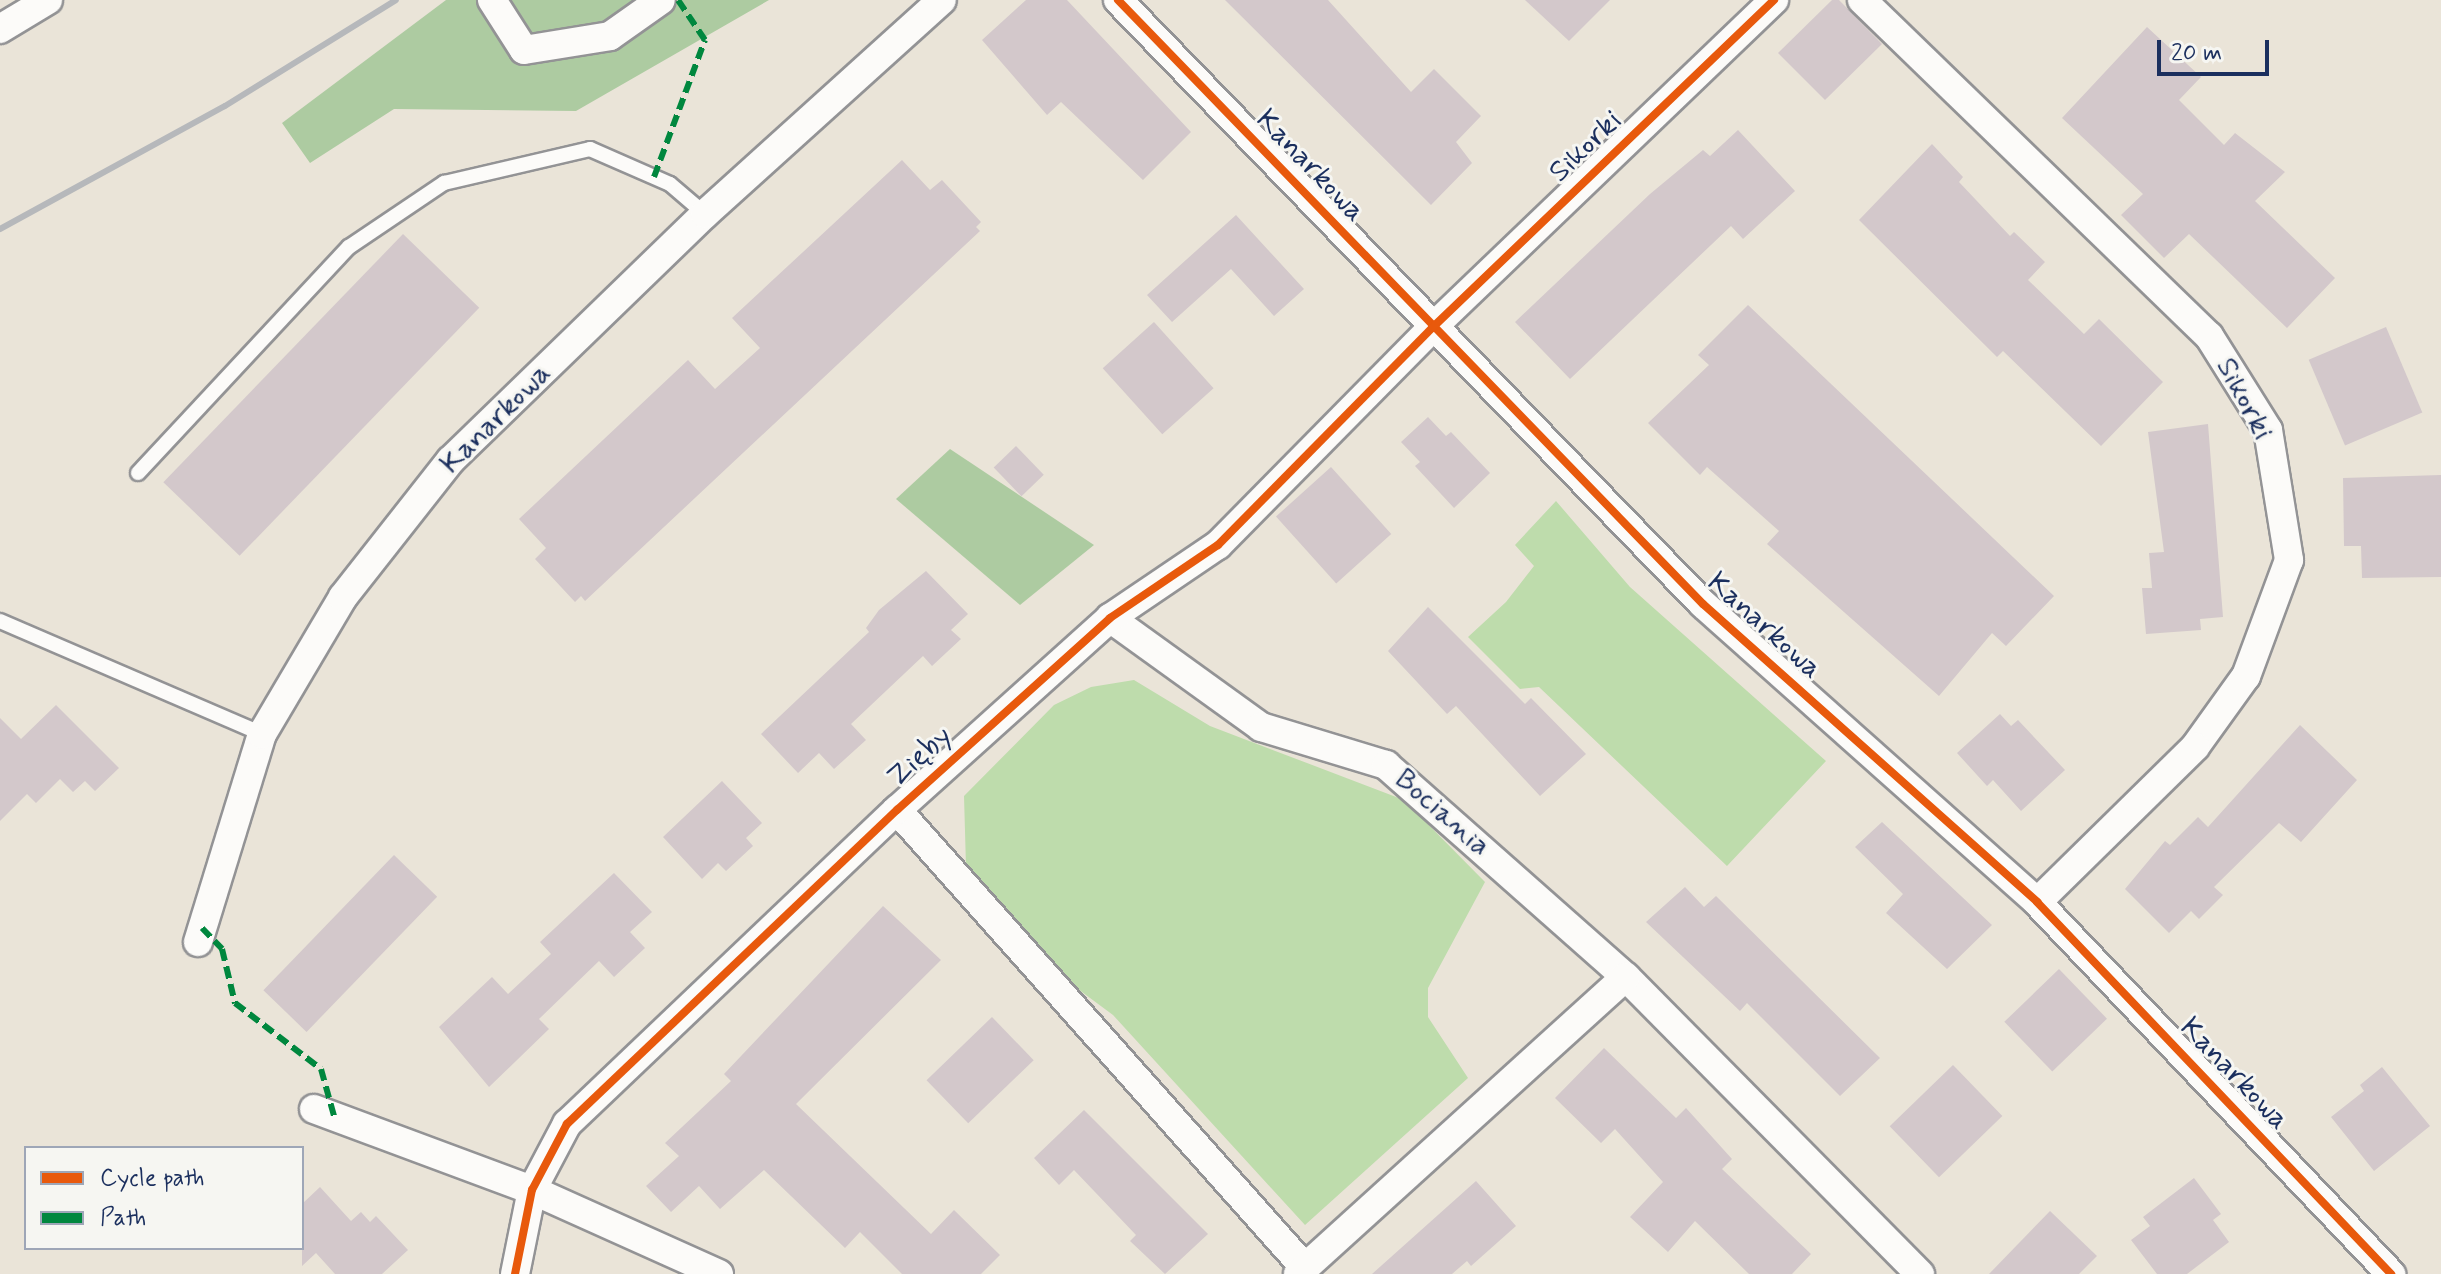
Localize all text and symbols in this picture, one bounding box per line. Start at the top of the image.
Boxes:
scale bar [2161,24,2273,74]
text: 20 m [2171,38,2222,69]
street label: Kanarkowa [1248,102,1372,230]
street label: Sikorki [1542,104,1630,190]
street label: Sikorki [2207,352,2281,446]
street label: Kanarkowa [433,356,559,482]
street label: Kanarkowa [1699,565,1829,687]
street label: Zięby [880,719,960,795]
street label: Bociania [1387,762,1497,864]
street label: Kanarkowa [2172,1010,2296,1138]
legend [24,1146,304,1250]
text: Cycle path [100,1163,205,1194]
text: Path [100,1203,146,1234]

